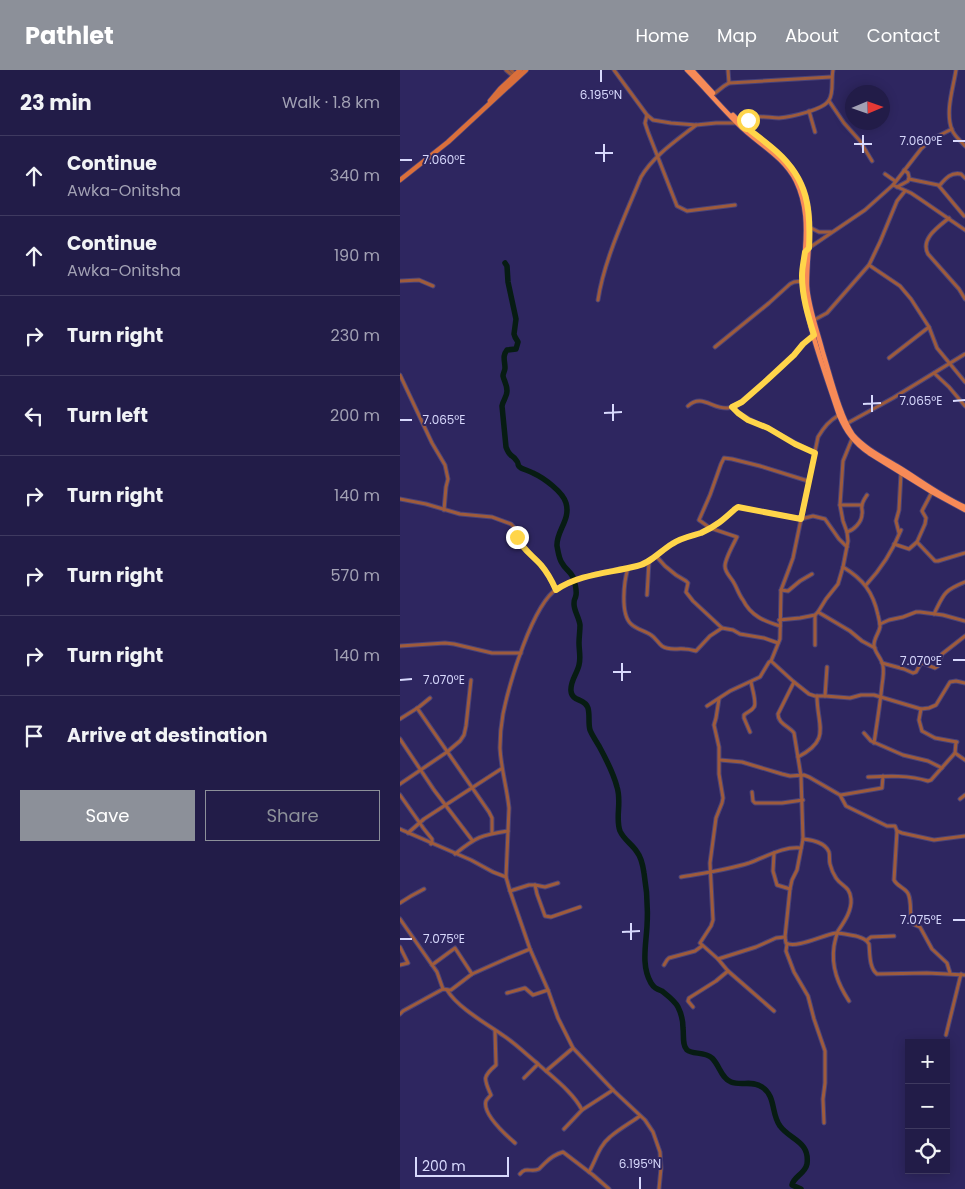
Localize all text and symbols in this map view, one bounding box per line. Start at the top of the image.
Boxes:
text: Pathlet [25,19,114,52]
text: Home [635,23,689,48]
text: Map [717,23,757,48]
text: About [785,23,839,48]
text: Contact [867,23,940,48]
north arrow [845,85,890,130]
text: 6.195°N [580,86,622,103]
text: 23 min [20,88,92,117]
text: Walk · 1.8 km [282,91,380,114]
route start [737,109,760,132]
text: 7.060°E [900,132,942,149]
text: Continue [67,150,157,177]
text: 7.060°E [423,151,465,168]
icon: ahead [20,162,48,190]
text: 340 m [330,164,380,187]
text: Awka-Onitsha [67,179,181,202]
text: Continue [67,230,157,257]
icon: ahead [20,242,48,270]
text: 190 m [334,244,380,267]
text: Awka-Onitsha [67,259,181,282]
icon: right [20,322,48,350]
text: Turn right [67,322,163,349]
text: 230 m [331,324,380,347]
text: 7.065°E [900,392,942,409]
icon: left [20,402,48,430]
text: Turn left [67,402,148,429]
text: 200 m [330,404,380,427]
text: 7.065°E [423,411,465,428]
icon: right [20,482,48,510]
text: Turn right [67,482,163,509]
text: 140 m [334,484,380,507]
route end [506,526,529,549]
icon: right [20,562,48,590]
text: Turn right [67,562,163,589]
text: 570 m [330,564,380,587]
icon: right [20,642,48,670]
text: Turn right [67,642,163,669]
text: 140 m [334,644,380,667]
text: 7.070°E [900,652,942,669]
text: 7.070°E [423,671,465,688]
icon: arrive [20,722,48,750]
text: Arrive at destination [67,722,268,749]
button: Save [20,790,195,841]
button: Share [205,790,380,841]
text: 7.075°E [900,911,942,928]
text: 7.075°E [423,930,465,947]
map controls [905,1039,950,1174]
button: + [905,1039,950,1084]
button: − [905,1084,950,1129]
button: locate [905,1129,950,1174]
scale bar [415,1154,509,1177]
text: 6.195°N [619,1155,661,1172]
text: 200 m [422,1156,466,1176]

